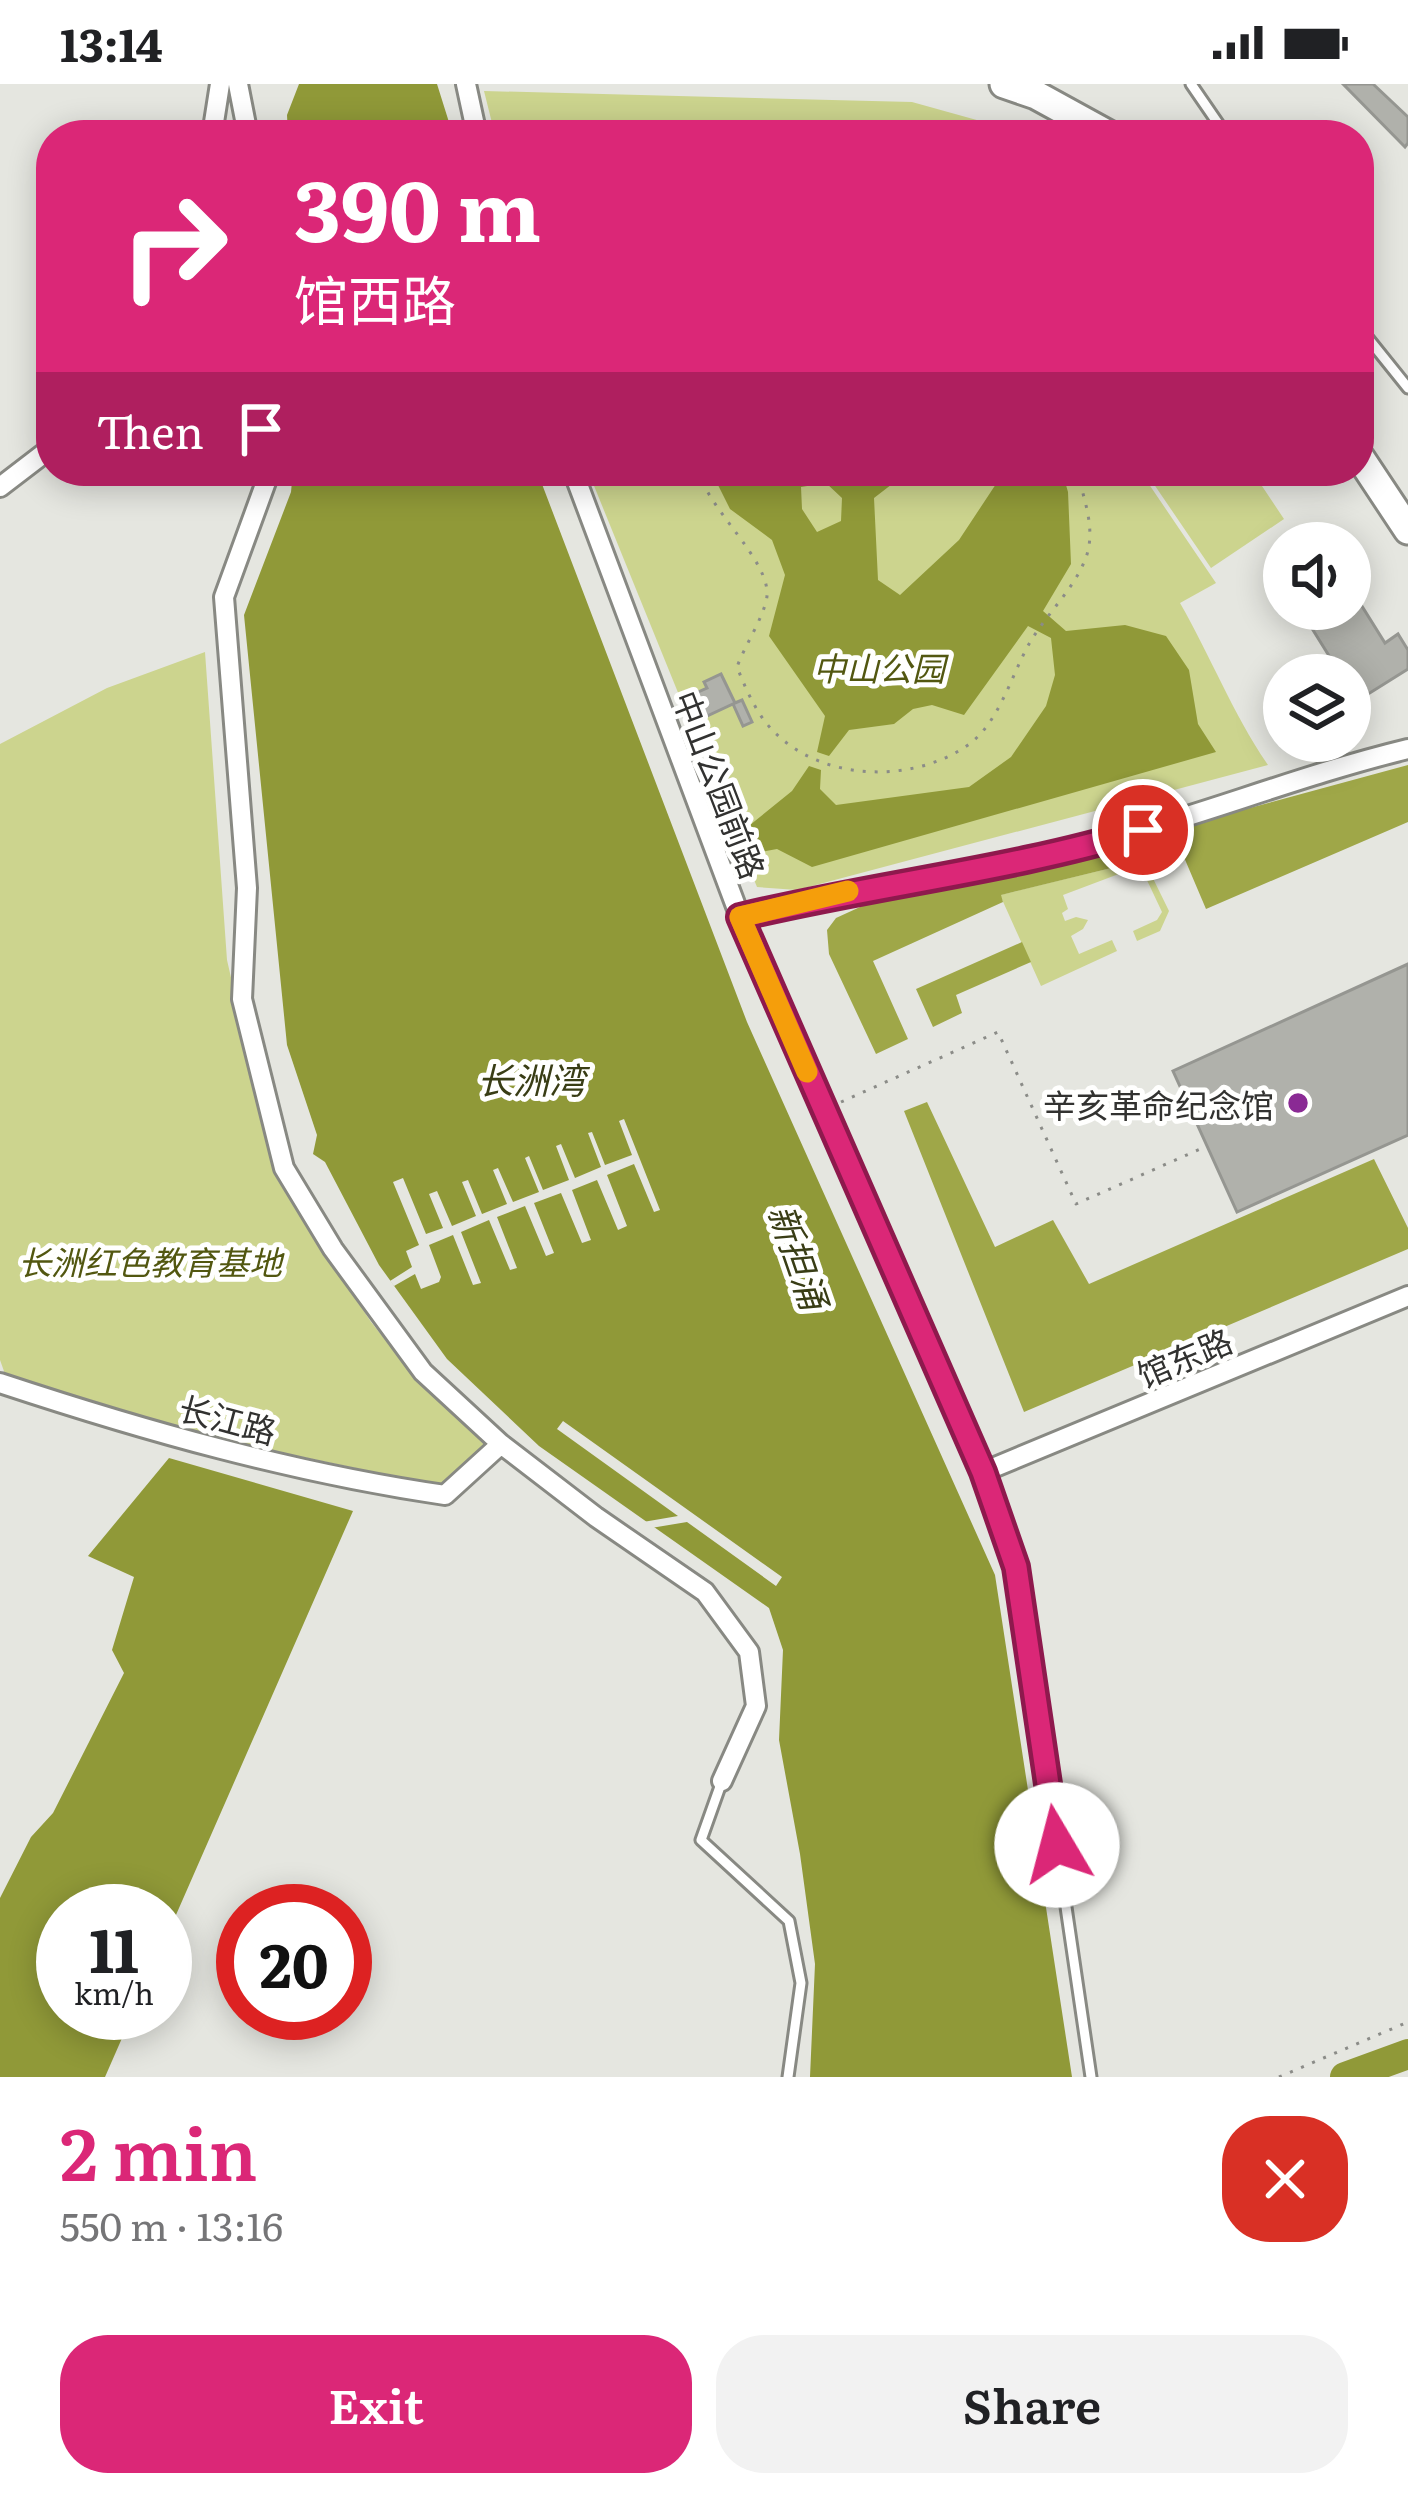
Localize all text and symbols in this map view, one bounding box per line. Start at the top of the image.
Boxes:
text: 13:14 [60,9,163,76]
text: 390 m [294,143,541,268]
icon: right [96,168,252,324]
text: 馆西路 [294,257,456,338]
text: Then [96,396,204,463]
icon: arrive [228,396,294,462]
map controls [1263,522,1371,762]
button: sound [1263,522,1371,630]
park label: 中山公园 [813,642,949,691]
button: layers [1263,654,1371,762]
street label: 中山公园前路 [663,683,779,885]
pin [1092,779,1194,881]
icon: arrive [1110,797,1176,863]
water label: 长洲湾 [477,1052,591,1105]
place label: 辛亥革命纪念馆 [1043,1079,1274,1128]
marker: 辛亥革命纪念馆 [1285,1090,1311,1116]
water label: 新担涌 [757,1196,844,1319]
park label: 长洲红色教育基地 [18,1236,285,1285]
street label: 馆东路 [1129,1314,1239,1398]
street label: 长江路 [174,1382,282,1454]
position arrow [994,1782,1120,1908]
speed limit sign: 20 [216,1884,372,2040]
text: 11 [89,1902,139,1991]
text: km/h [74,1970,154,2014]
text: 2 min [60,2096,258,2203]
button: close [1222,2116,1348,2242]
text: 550 m · 13:16 [60,2195,283,2253]
button: Exit [60,2335,692,2473]
button: Share [716,2335,1348,2473]

